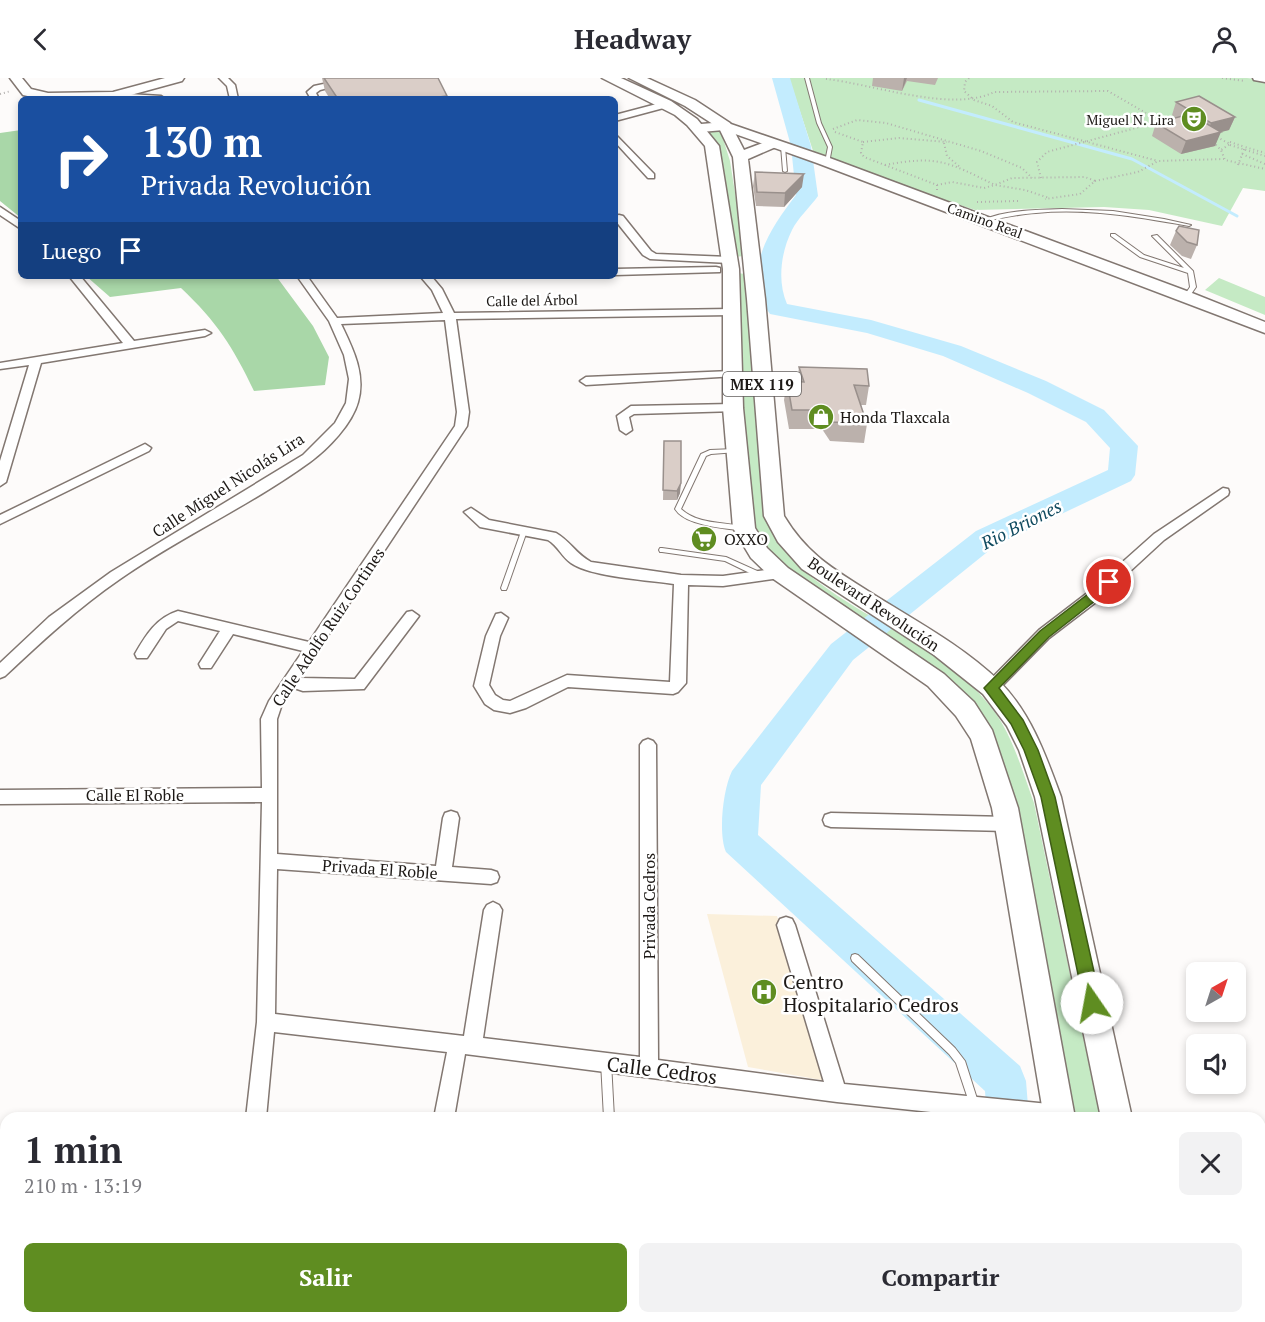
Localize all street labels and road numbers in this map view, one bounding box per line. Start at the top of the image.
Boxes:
street label: Camino Real [945,198,1025,242]
street label: Calle del Árbol [486,290,578,310]
road number: MEX 119 [723,372,801,396]
street label: Calle Miguel Nicolás Lira [148,428,308,542]
street label: Calle Adolfo Ruiz Cortines [267,543,389,711]
street label: Boulevard Revolución [804,552,945,657]
street label: Calle El Roble [86,784,184,806]
street label: Privada Cedros [638,853,660,959]
street label: Privada El Roble [321,854,439,884]
street label: Calle Cedros [605,1050,719,1090]

